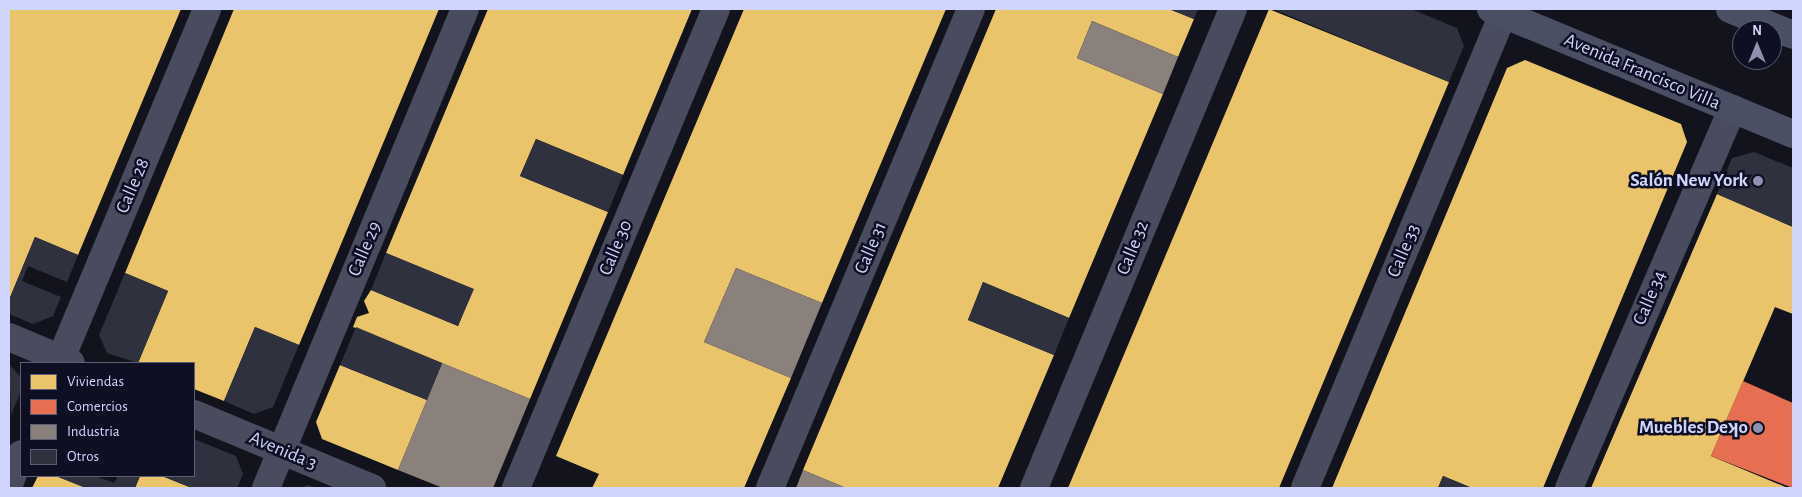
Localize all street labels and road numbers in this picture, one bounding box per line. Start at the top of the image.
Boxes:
street label: Avenida Francisco Villa [1561,29,1723,115]
street label: Calle 28 [111,155,155,217]
street label: Calle 30 [594,217,638,279]
street label: Calle 29 [343,218,387,280]
street label: Calle 32 [1112,218,1154,278]
street label: Calle 31 [850,219,892,277]
street label: Calle 33 [1383,221,1425,281]
street label: Calle 34 [1628,267,1672,329]
street label: Avenida 3 [246,427,320,475]

